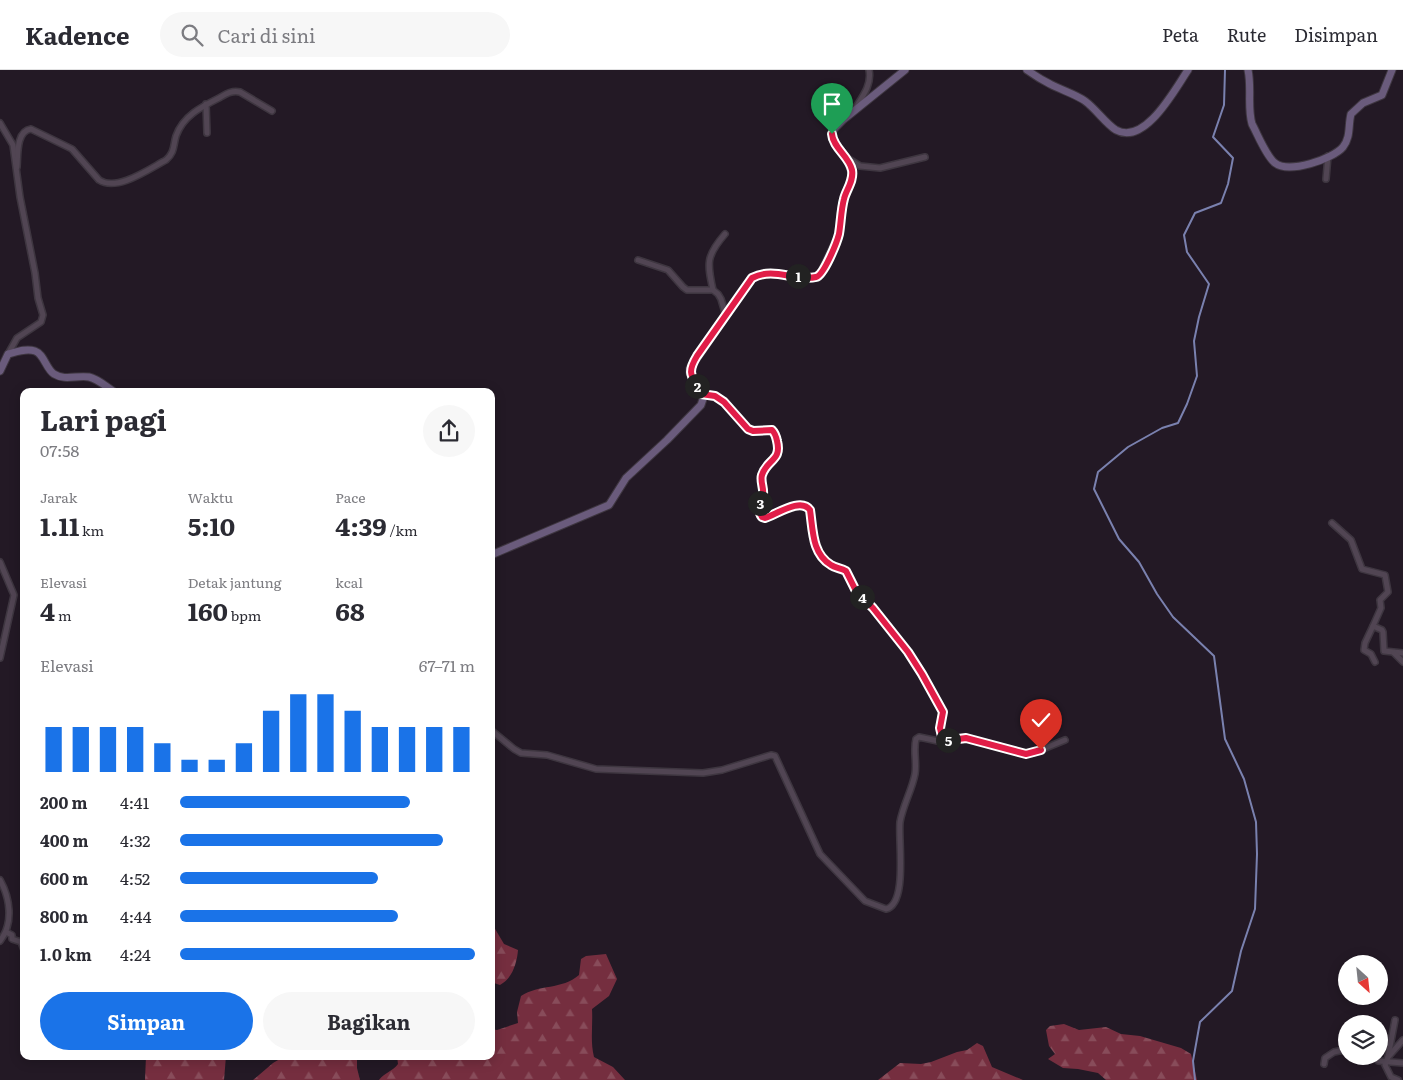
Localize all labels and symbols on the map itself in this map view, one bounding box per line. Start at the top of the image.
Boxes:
pin [811,83,853,134]
pin: 1 [786,264,810,288]
pin: 2 [684,374,710,398]
pin: 3 [748,490,772,516]
pin: 4 [850,584,874,610]
pin [1020,699,1062,750]
pin: 5 [936,728,960,752]
north arrow [1338,955,1388,1005]

